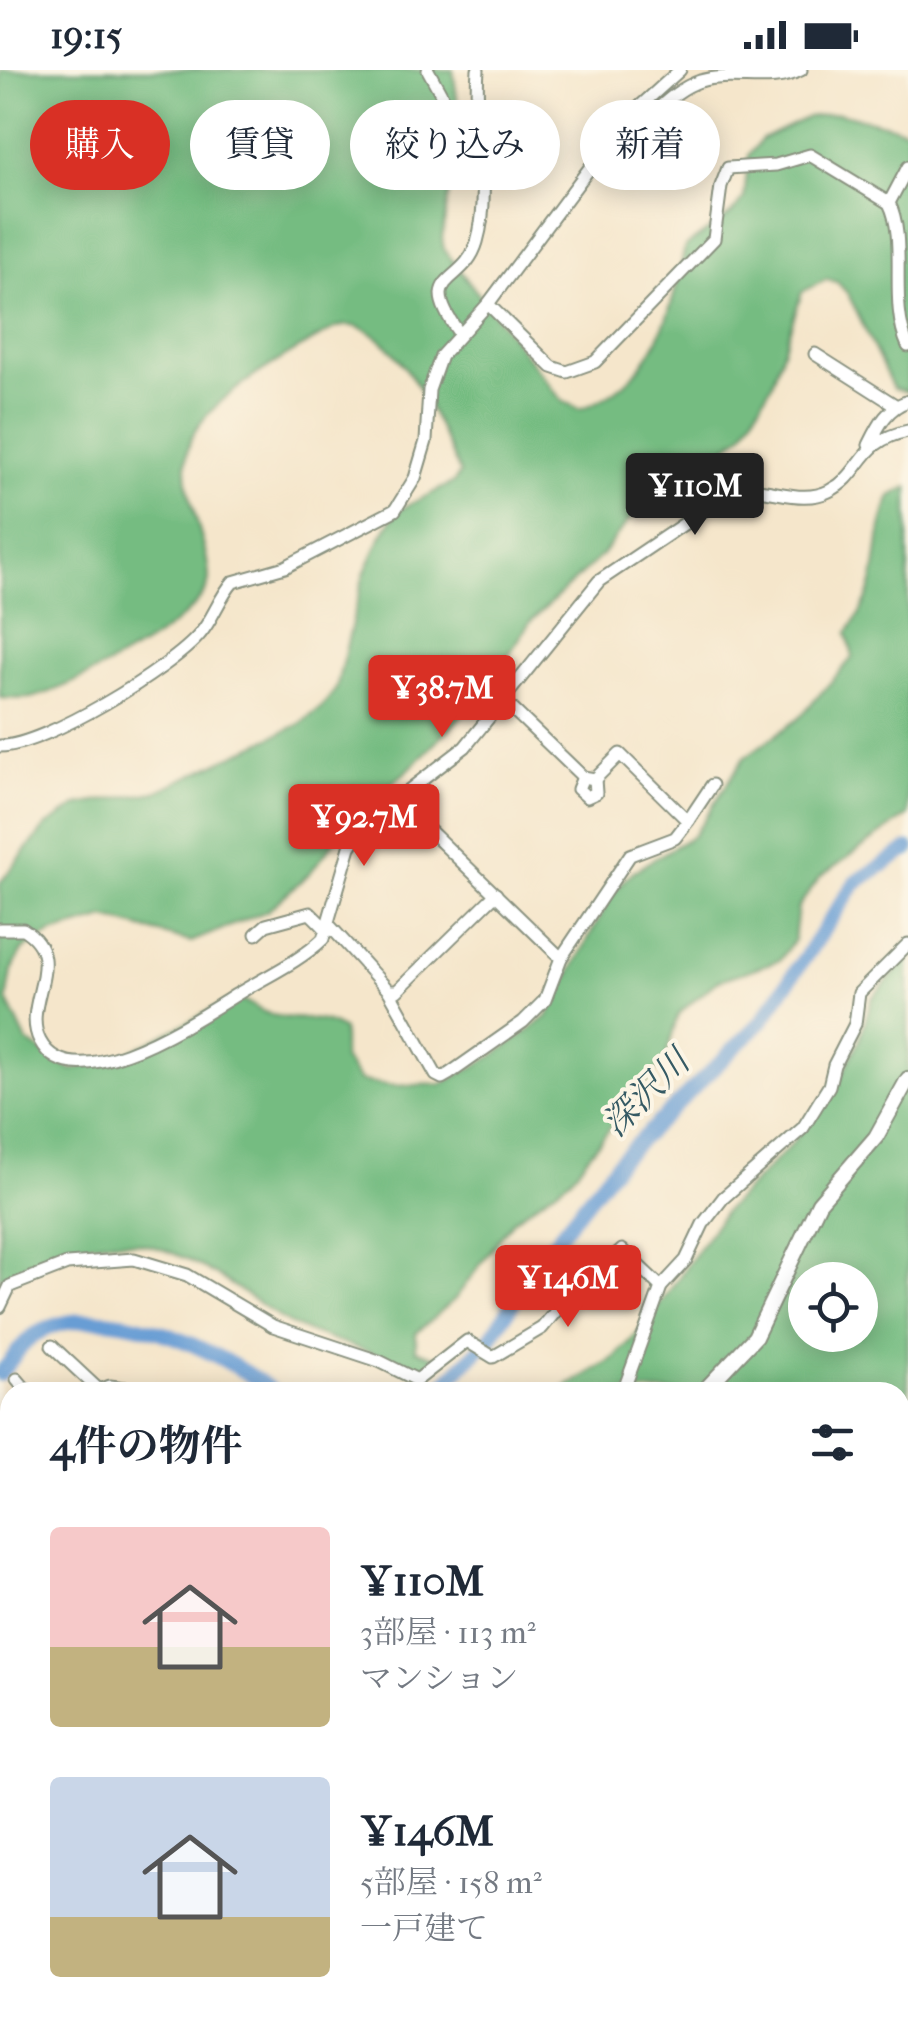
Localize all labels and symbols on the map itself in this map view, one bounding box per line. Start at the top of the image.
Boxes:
pin: ¥110M [625,453,765,538]
pin: ¥38.7M [361,655,523,740]
pin: ¥92.7M [283,784,445,869]
water label: 深沢川 [594,1039,700,1145]
pin: ¥146M [498,1245,638,1330]

